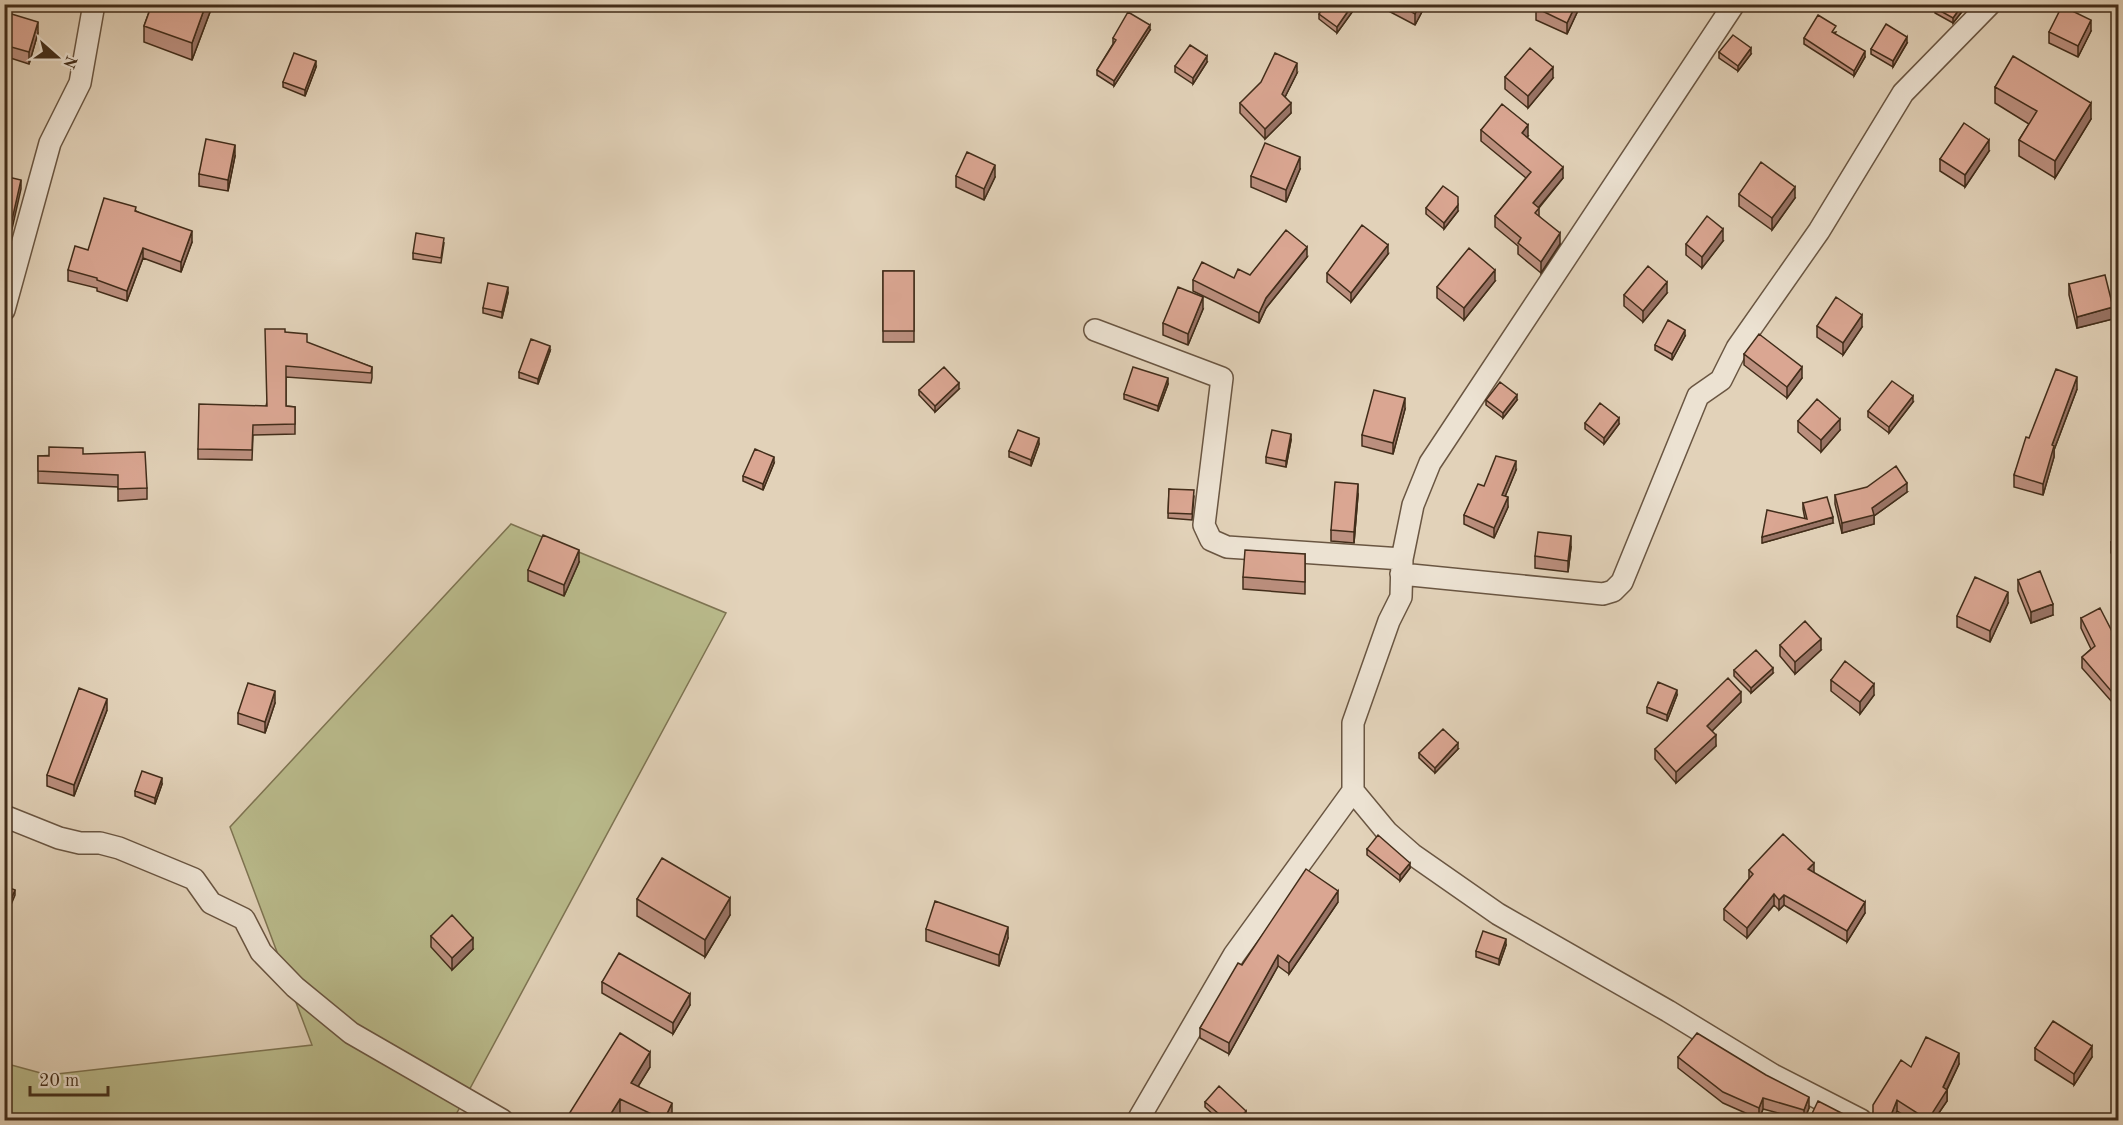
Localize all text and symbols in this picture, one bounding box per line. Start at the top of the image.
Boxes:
north arrow [27,27,87,87]
text: N [59,53,79,71]
scale bar [30,1059,108,1097]
text: 20 m [39,1072,79,1090]

